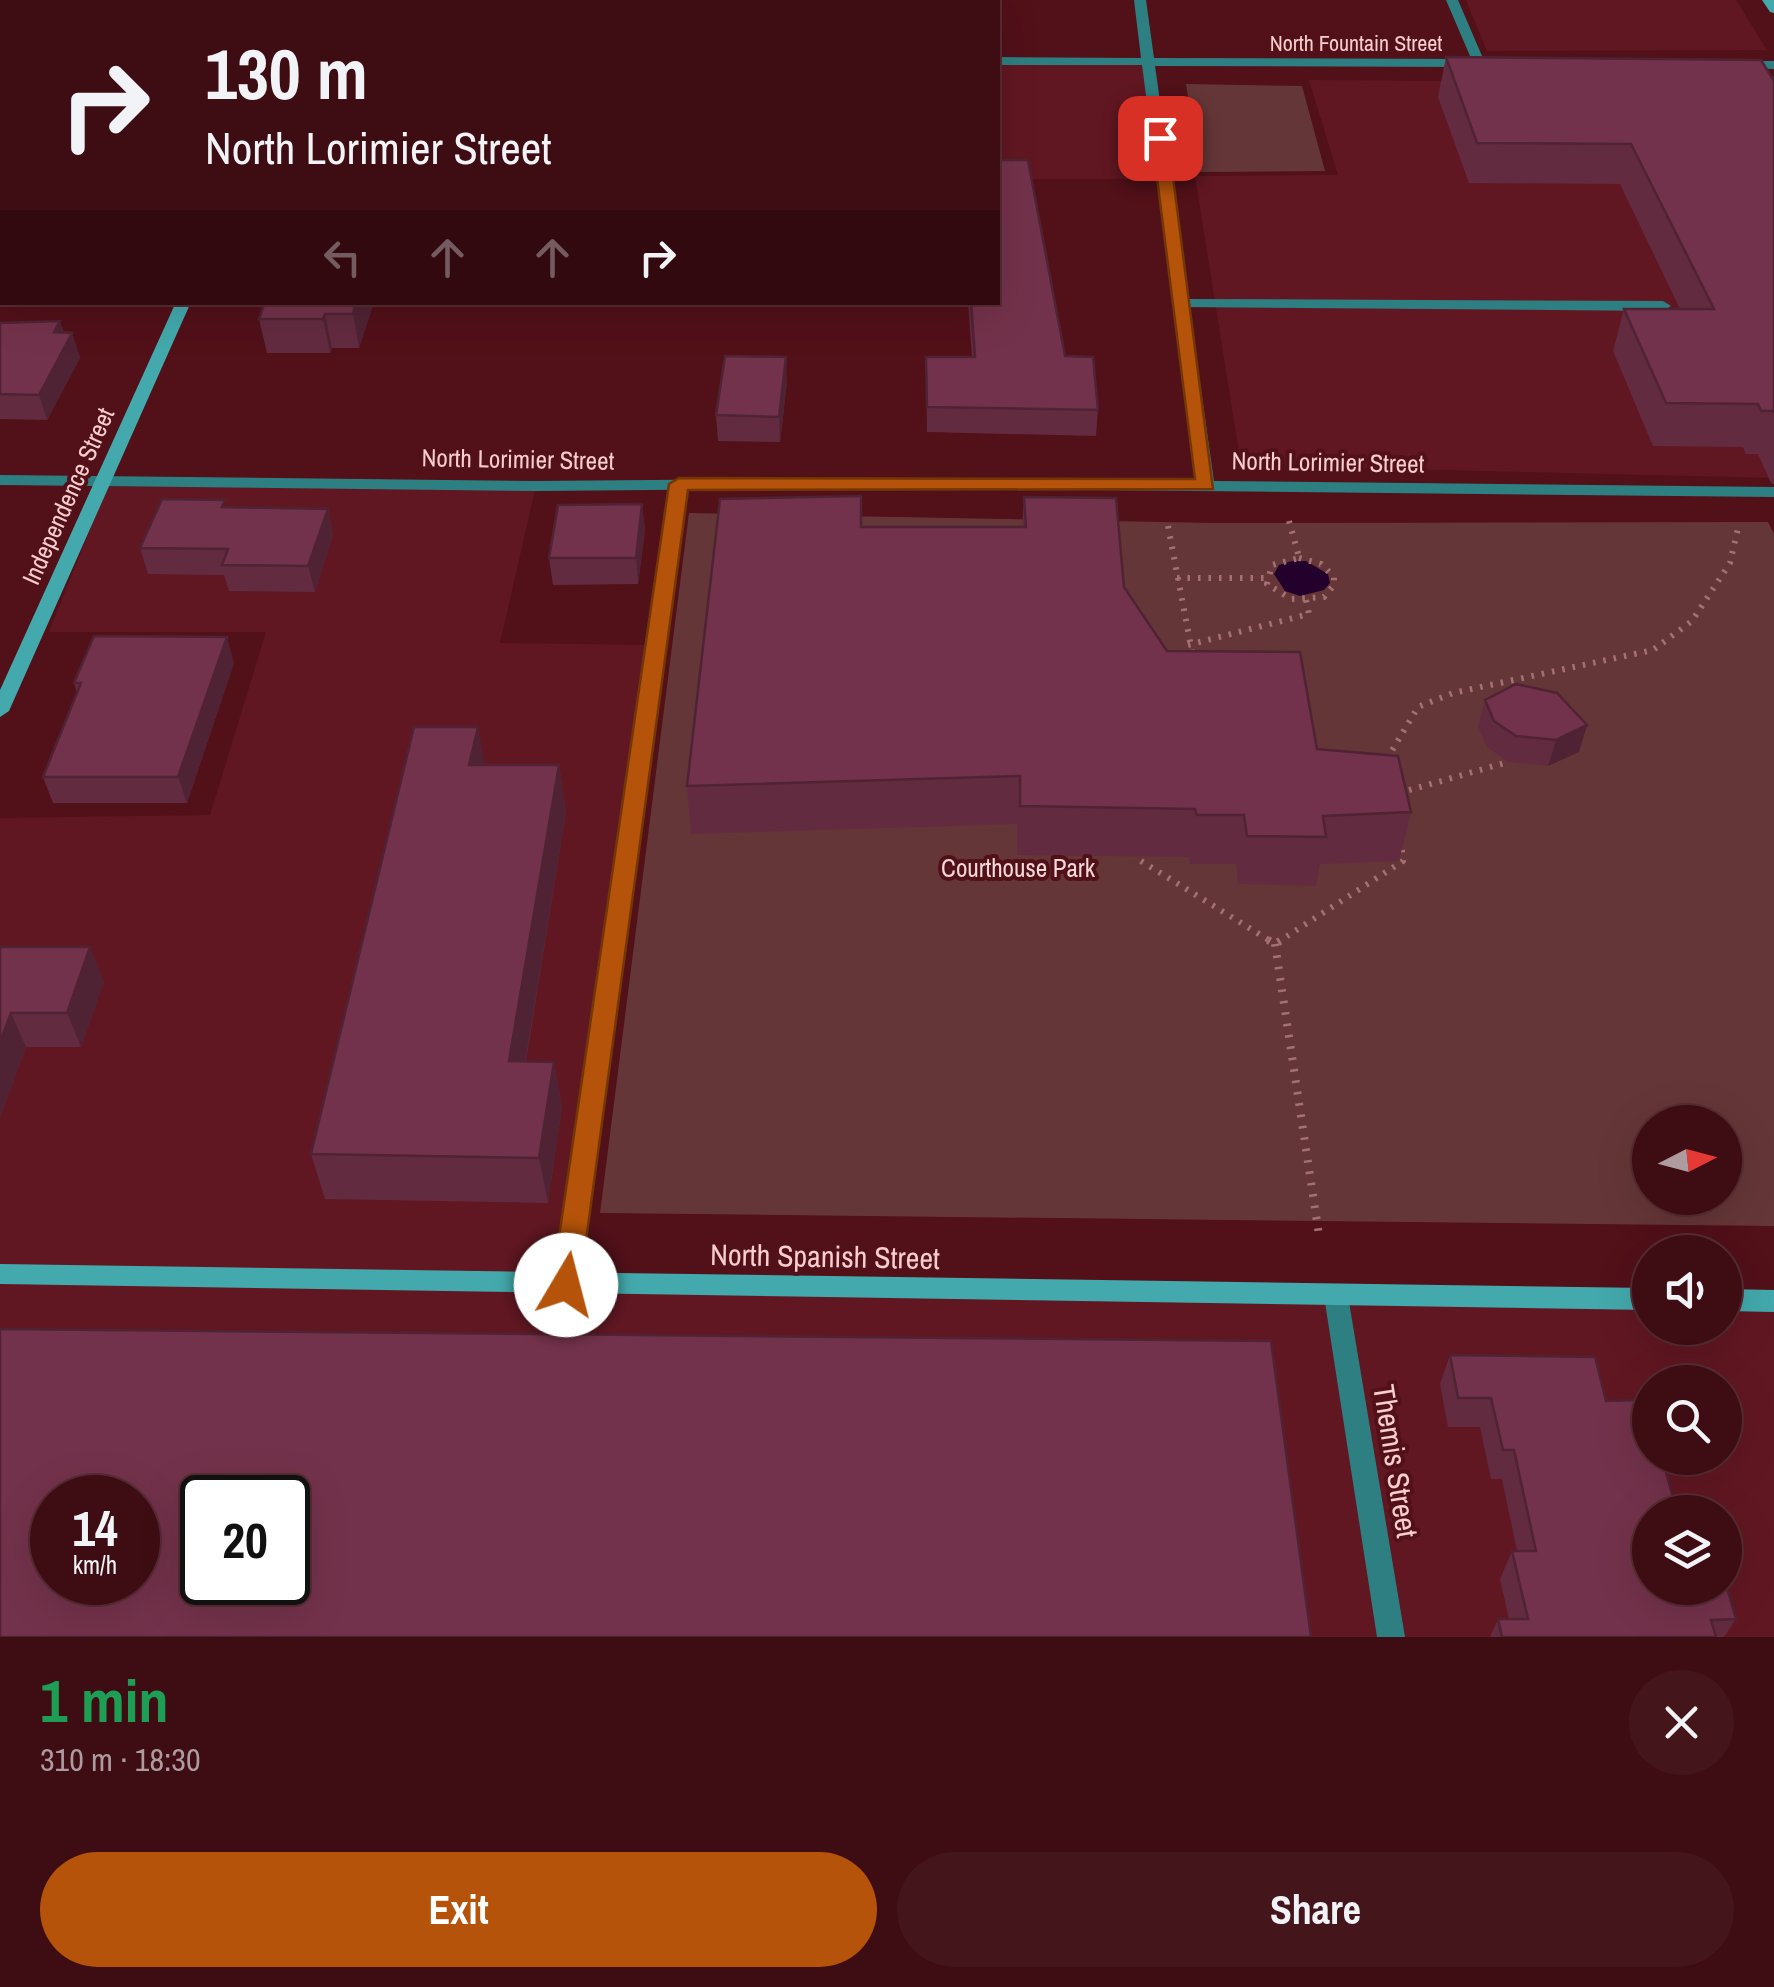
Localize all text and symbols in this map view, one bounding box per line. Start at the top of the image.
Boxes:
text: 130 m [205,27,368,121]
street label: North Fountain Street [1270,28,1442,58]
icon: right [40,40,170,170]
pin [1118,96,1203,181]
icon: arrive [1133,111,1188,166]
text: North Lorimier Street [205,117,552,178]
icon: left [315,230,370,285]
icon: ahead [420,230,475,285]
icon: ahead [525,230,580,285]
icon: right [630,230,685,285]
street label: Independence Street [14,402,122,590]
street label: North Lorimier Street [421,440,615,478]
street label: North Lorimier Street [1231,443,1425,481]
park label: Courthouse Park [941,851,1096,885]
north arrow [1632,1105,1742,1215]
map controls [1632,1105,1742,1605]
position arrow [514,1233,618,1337]
street label: North Spanish Street [710,1234,940,1278]
button: sound [1632,1235,1742,1345]
button: search [1632,1365,1742,1475]
street label: Themis Street [1364,1382,1428,1541]
speed limit sign: 20 [180,1475,310,1605]
text: 14 [72,1494,118,1562]
button: layers [1632,1495,1742,1605]
text: km/h [73,1548,117,1582]
text: 1 min [40,1660,169,1741]
button: close [1629,1670,1734,1775]
text: 310 m · 18:30 [40,1738,200,1781]
button: Exit [40,1852,877,1967]
button: Share [897,1852,1734,1967]

